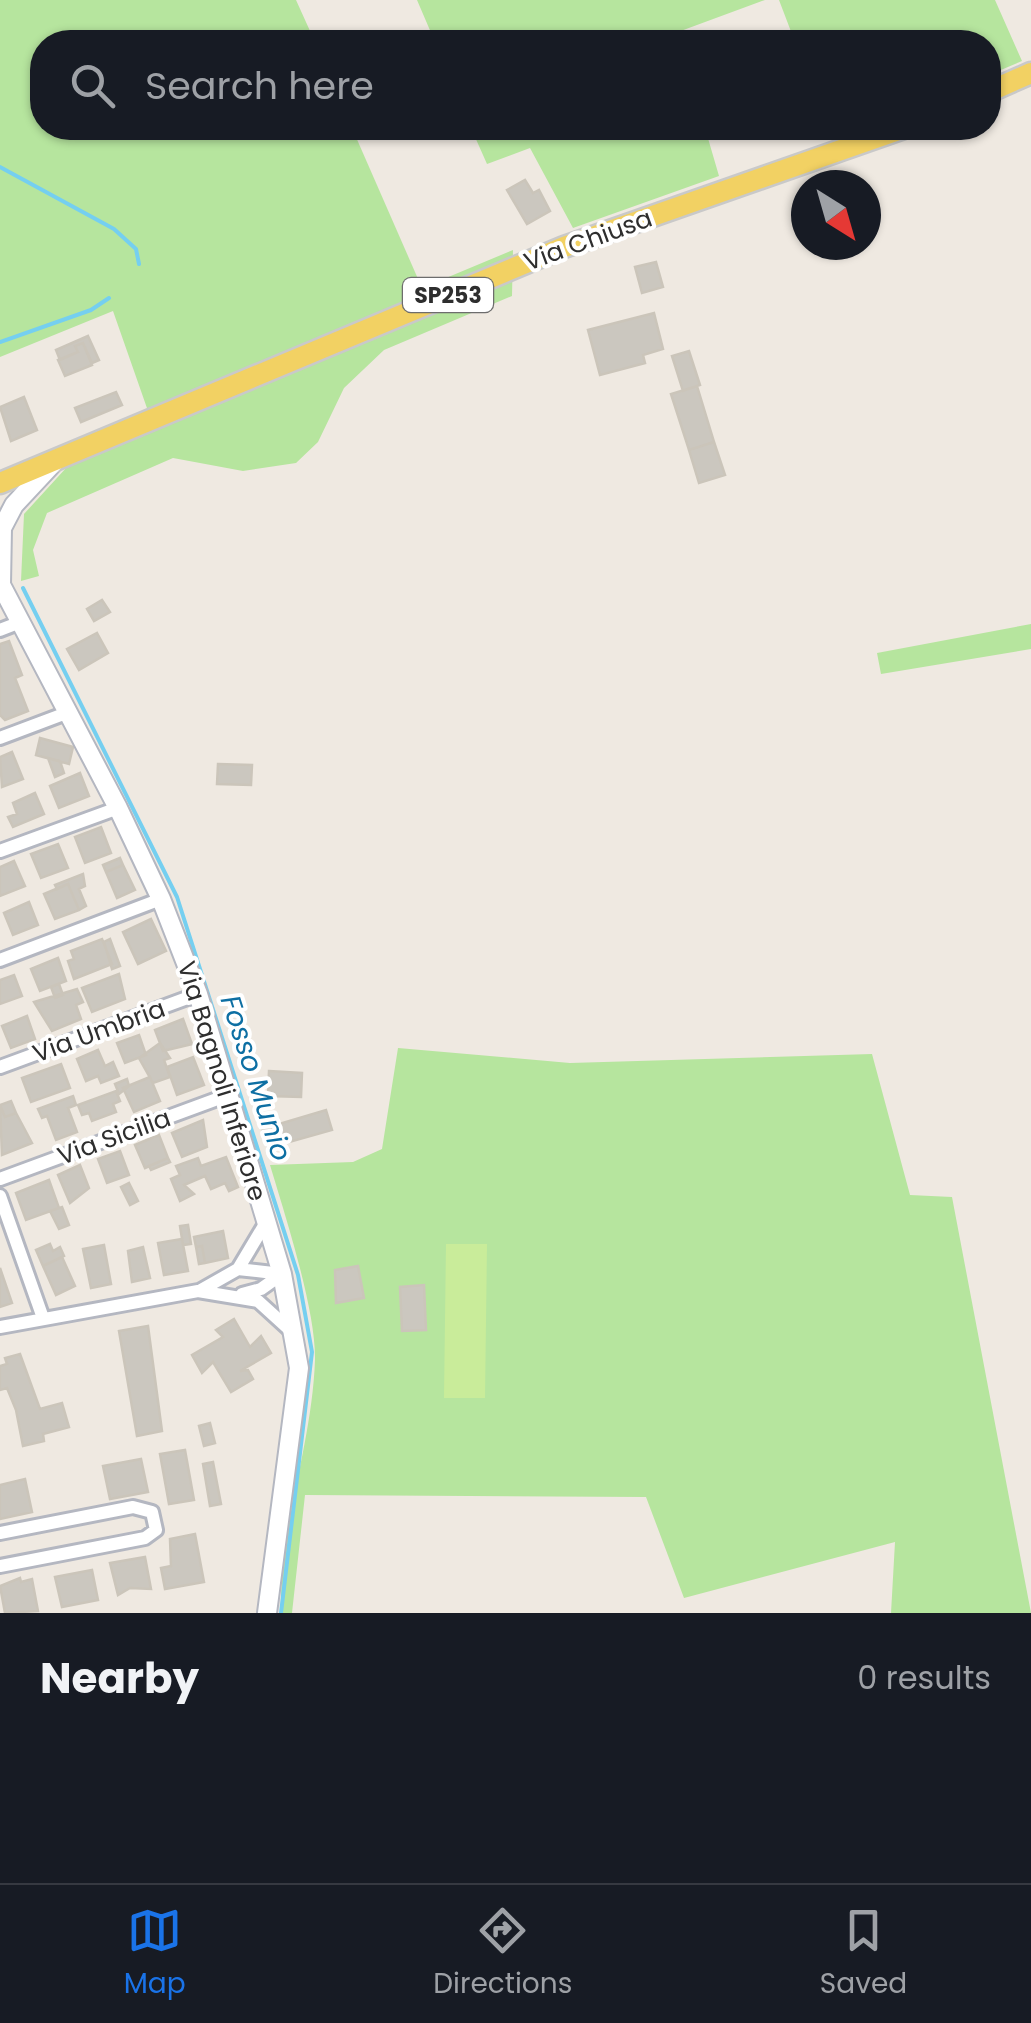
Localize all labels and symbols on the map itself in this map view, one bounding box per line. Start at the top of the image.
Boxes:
north arrow [791,170,881,260]
street label: Via Chiusa [519,201,657,279]
road number: SP253 [403,278,493,312]
street label: Via Bagnoli Inferiore [169,957,275,1205]
water label: Fosso Munio [211,990,301,1166]
street label: Via Umbria [28,991,170,1071]
street label: Via Sicilia [53,1100,175,1174]

